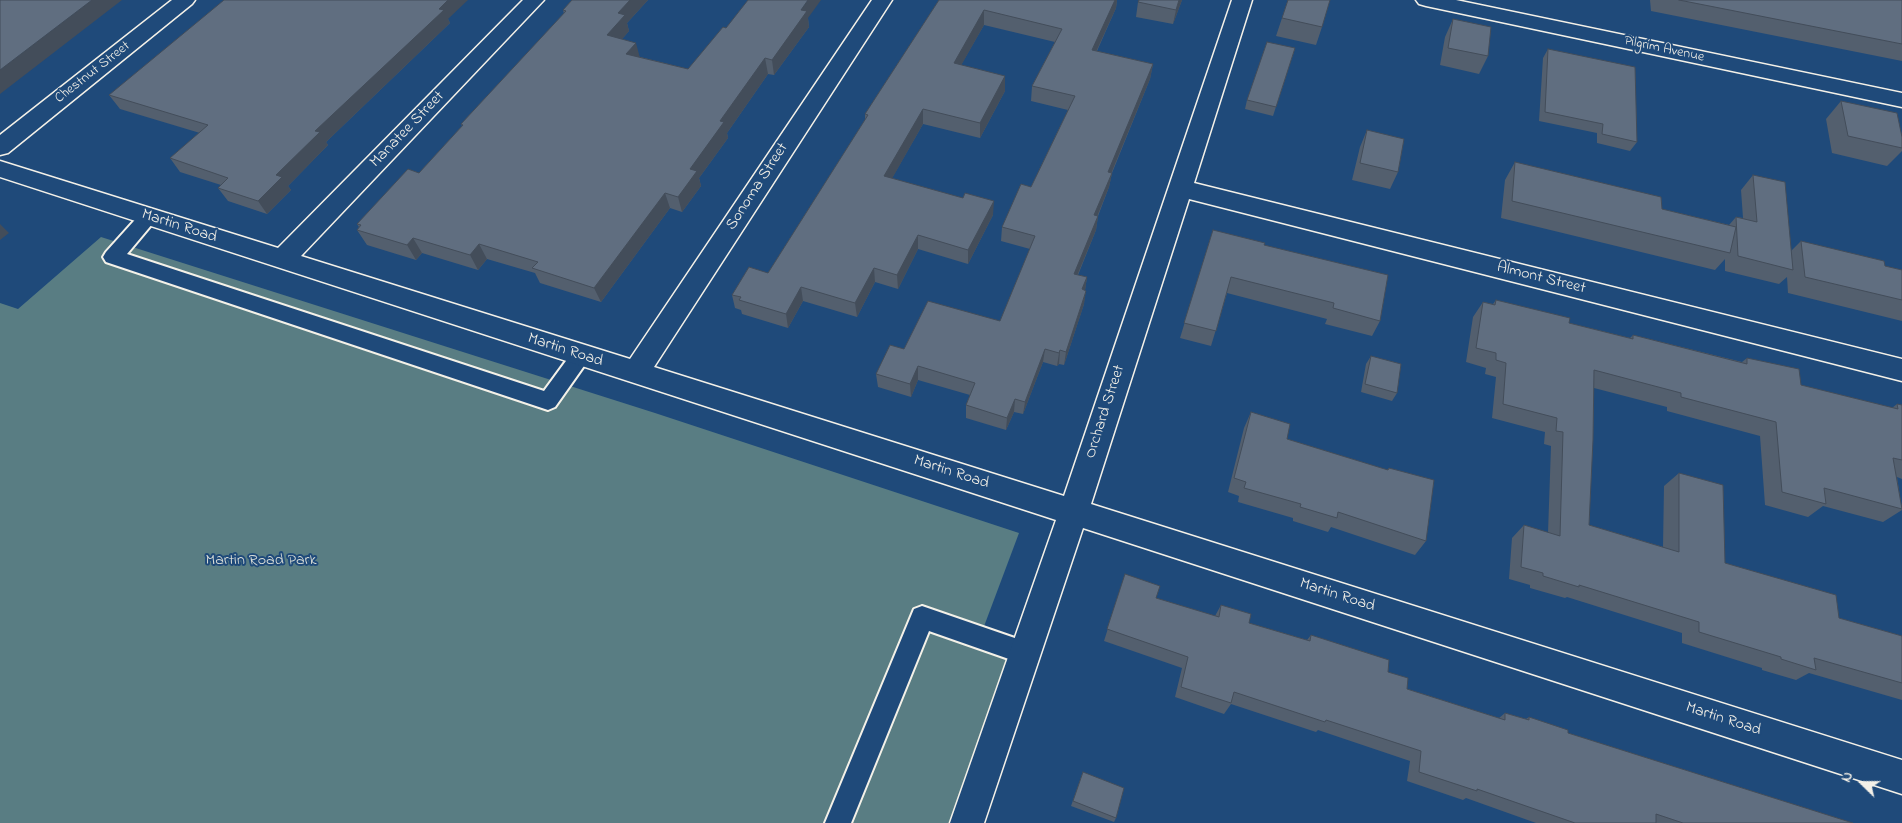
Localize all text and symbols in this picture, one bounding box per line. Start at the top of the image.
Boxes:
street label: Pilgrim Avenue [1622,33,1706,67]
street label: Chestnut Street [52,38,134,108]
street label: Manatee Street [367,88,449,172]
street label: Sonoma Street [723,140,793,234]
street label: Martin Road [139,206,219,248]
street label: Almont Street [1495,259,1587,299]
street label: Martin Road [525,330,605,372]
street label: Orchard Street [1082,363,1130,461]
street label: Martin Road [911,452,991,494]
park label: Martin Road Park [205,551,317,571]
street label: Martin Road [1297,575,1377,617]
street label: Martin Road [1683,699,1763,741]
north arrow [1837,758,1887,808]
text: N [1836,769,1859,786]

